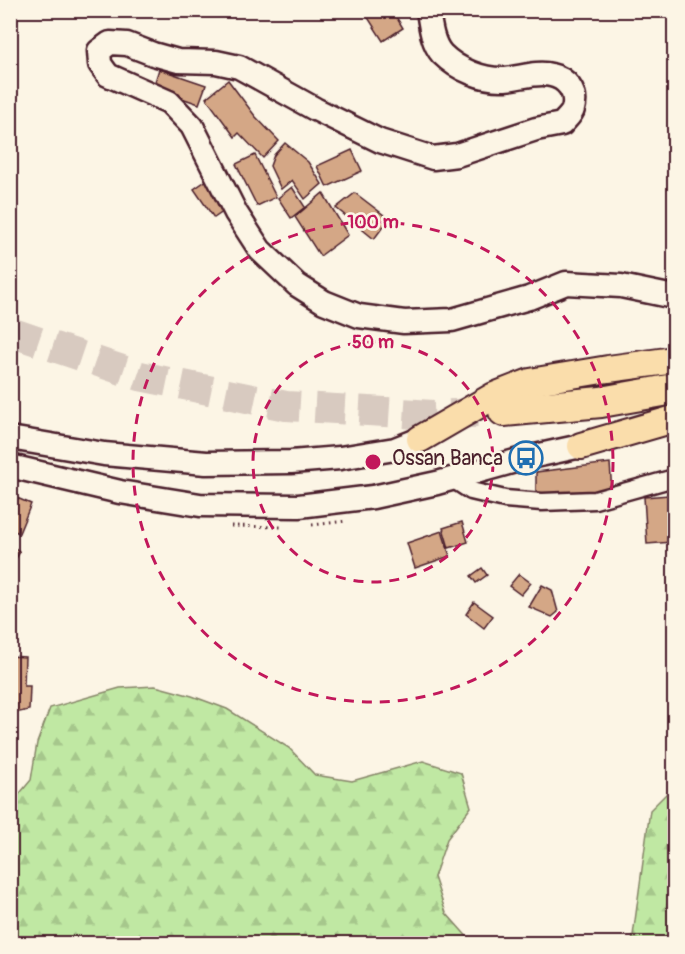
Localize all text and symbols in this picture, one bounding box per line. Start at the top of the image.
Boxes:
text: 100 m [347,211,399,234]
text: 50 m [352,331,394,354]
bus stop icon: Ossan Banca [508,440,544,476]
place label: Ossan Banca [392,445,503,472]
centre of rings [363,452,383,472]

